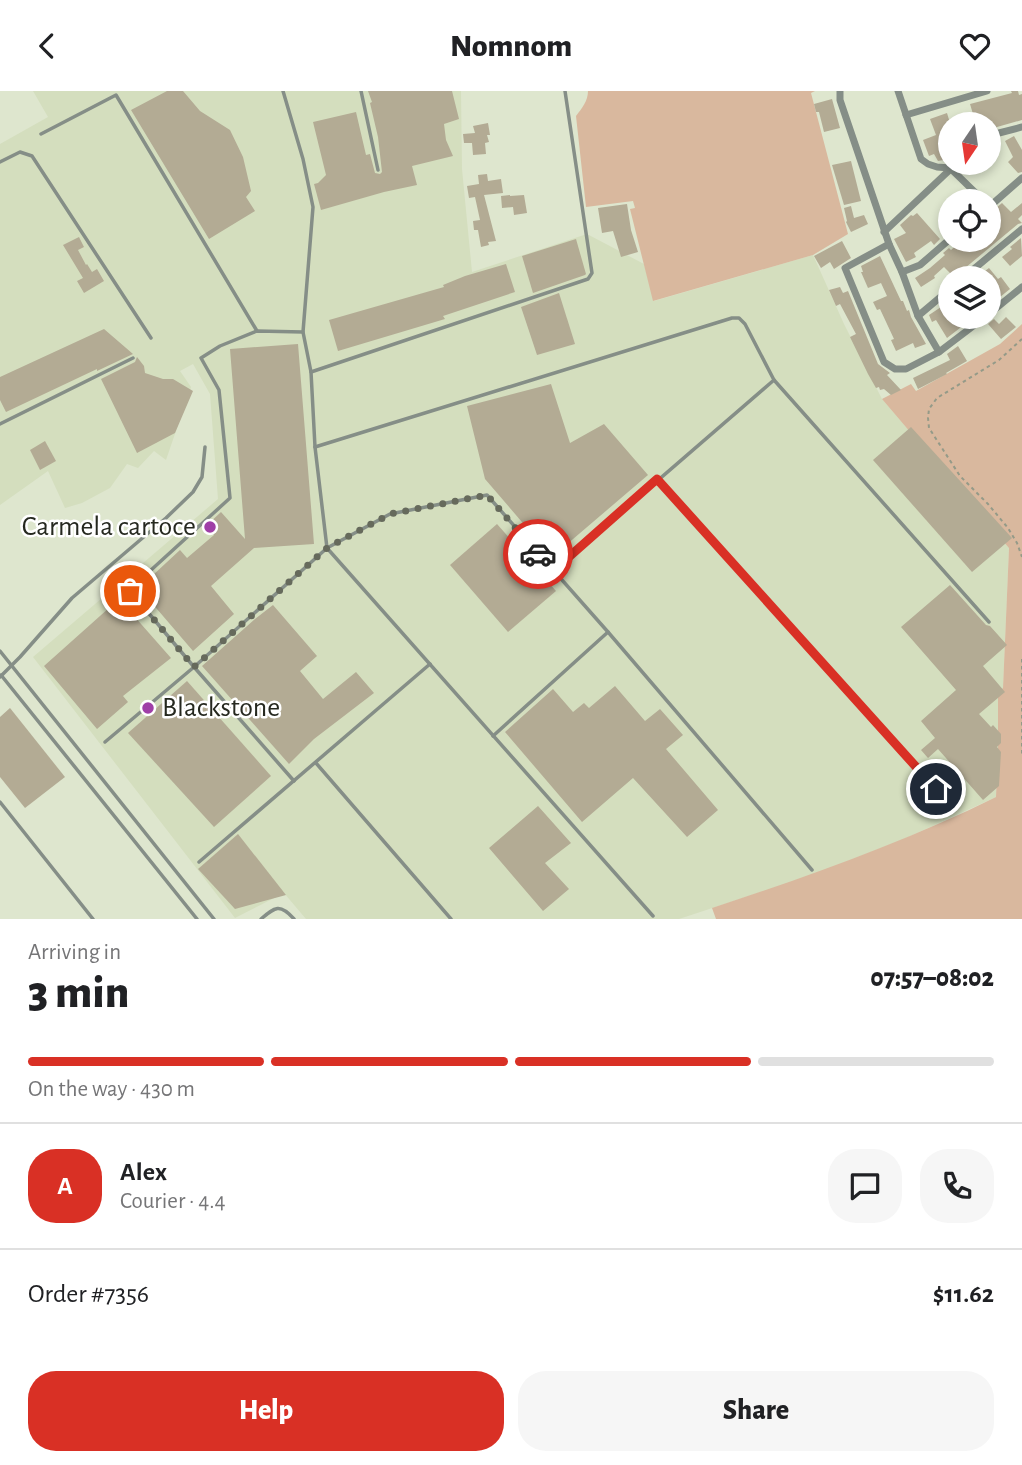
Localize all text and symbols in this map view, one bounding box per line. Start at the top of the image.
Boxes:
icon: back [28,27,66,65]
icon: heart [956,27,994,65]
text: Nomnom [450,30,572,62]
north arrow [938,112,1001,175]
map controls [938,112,1001,329]
button: locate [938,189,1001,252]
button: layers [938,266,1001,329]
place label: Carmela cartoce [22,513,196,541]
marker: Carmela cartoce [202,519,218,535]
courier [503,519,573,589]
icon: car [519,535,557,573]
pin [100,561,160,621]
icon: bag [111,572,149,610]
place label: Blackstone [162,694,280,722]
marker: Blackstone [140,700,156,716]
pin [906,759,966,819]
icon: home [917,770,955,808]
text: Arriving in [28,941,121,964]
text: 07:57–08:02 [870,965,994,991]
text: 3 min [28,970,129,1016]
text: On the way · 430 m [28,1078,195,1101]
button: chat [828,1149,902,1223]
button: phone [920,1149,994,1223]
text: Alex [120,1159,167,1185]
text: A [57,1173,73,1199]
text: Courier · 4.4 [120,1190,226,1213]
text: Order #7356 [28,1281,149,1307]
text: $11.62 [933,1281,994,1307]
button: Help [28,1371,504,1451]
button: Share [518,1371,994,1451]

